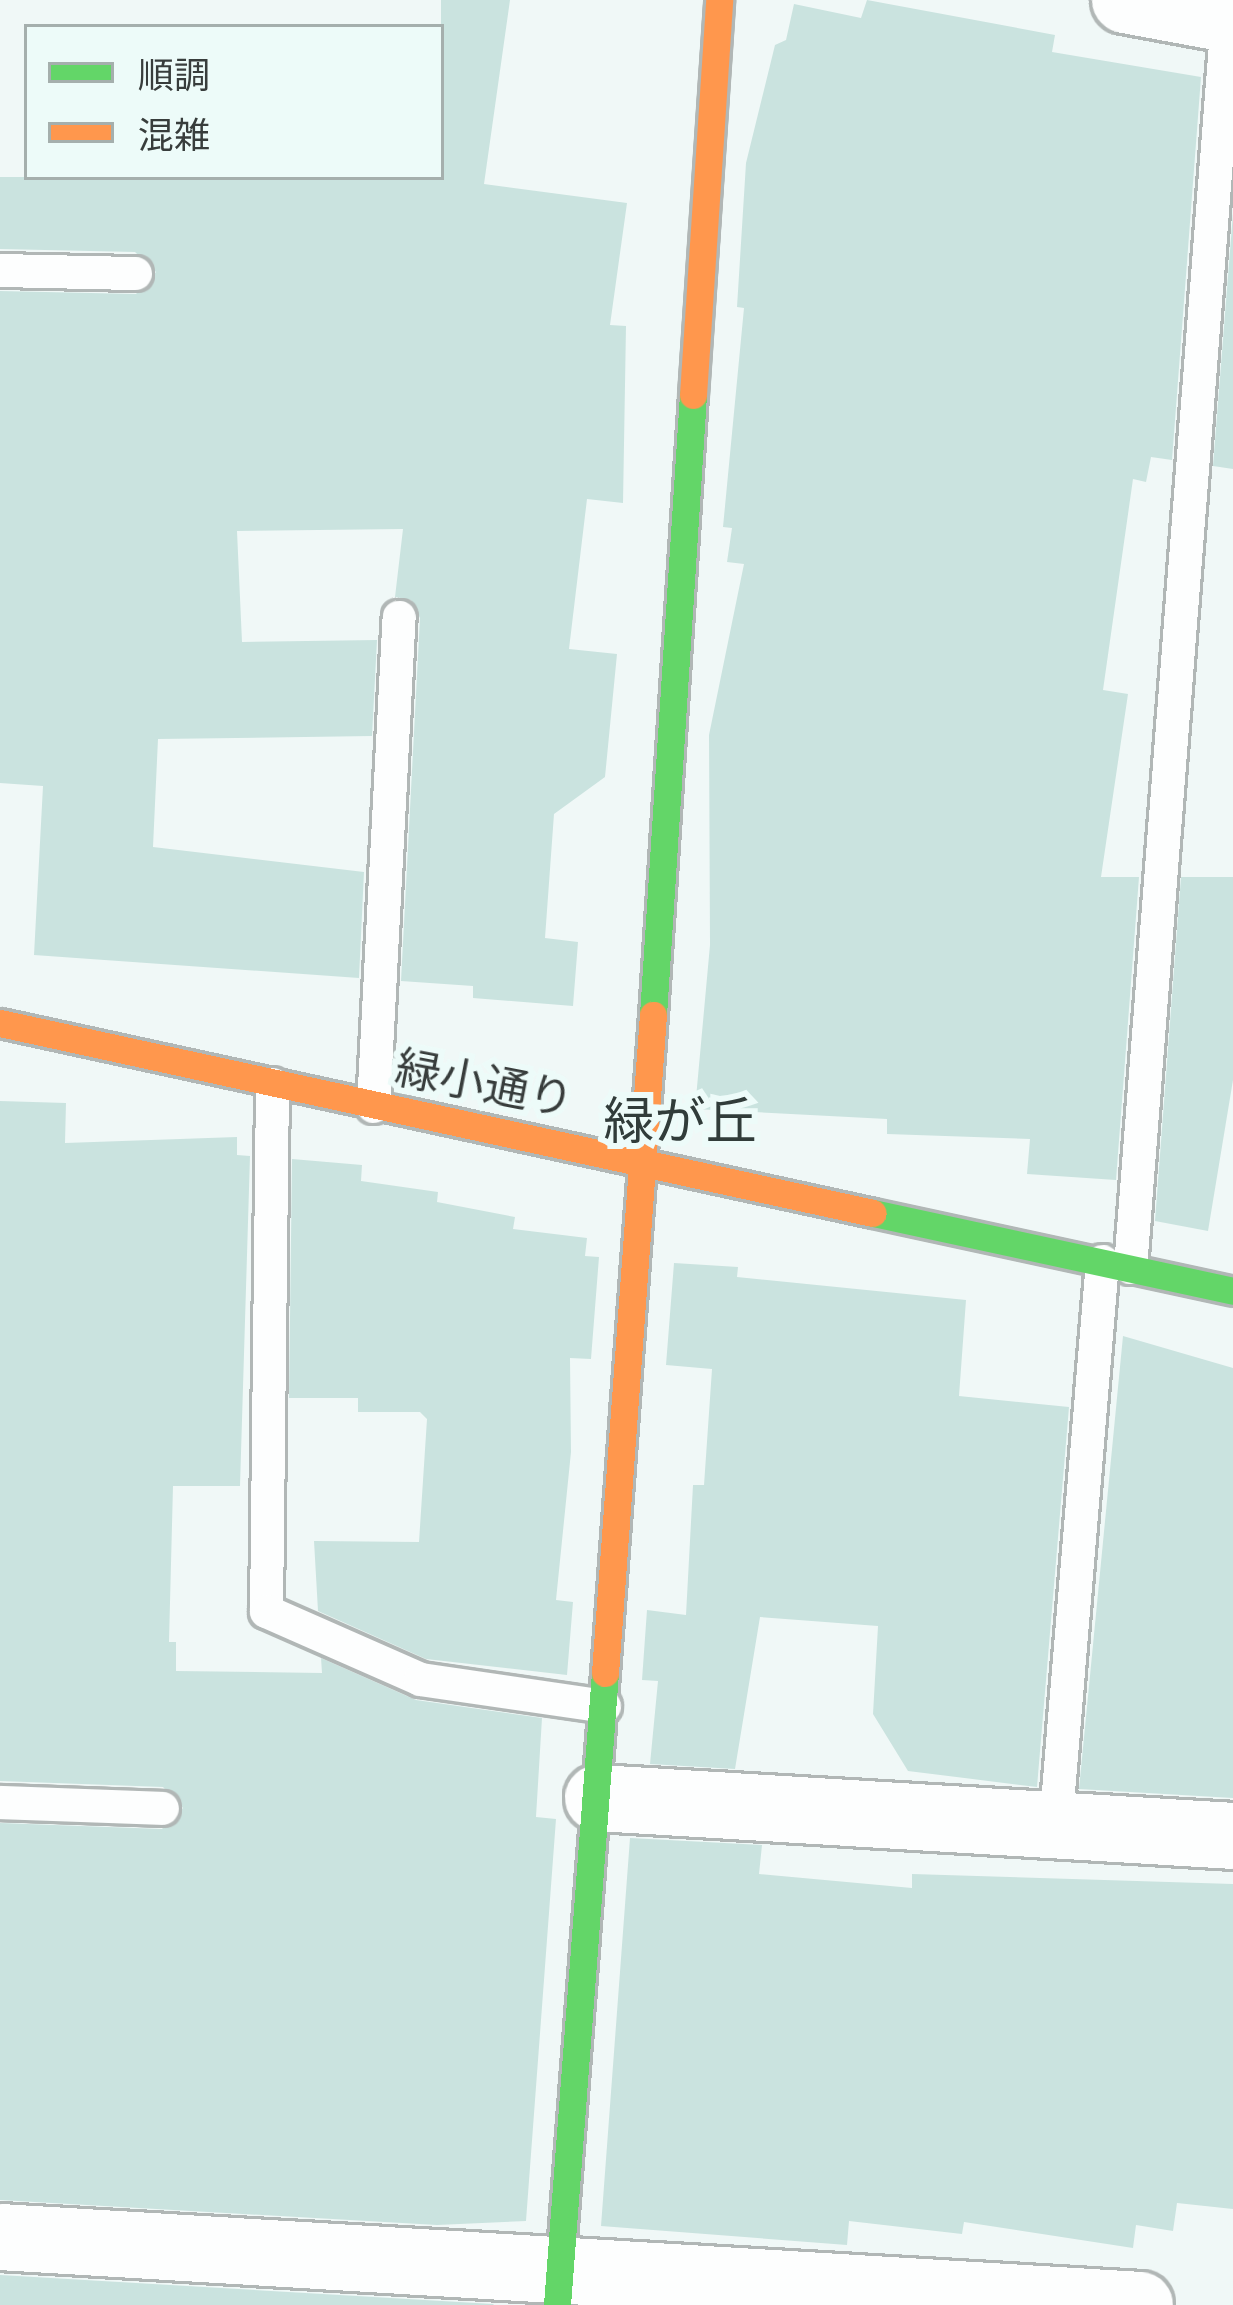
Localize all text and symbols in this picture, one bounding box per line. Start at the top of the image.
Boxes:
legend [24,24,444,180]
text: 順調 [138,59,210,95]
text: 混雑 [138,119,210,155]
street label: 緑小通り [391,1042,577,1130]
district label: 緑が丘 [604,1093,756,1155]

